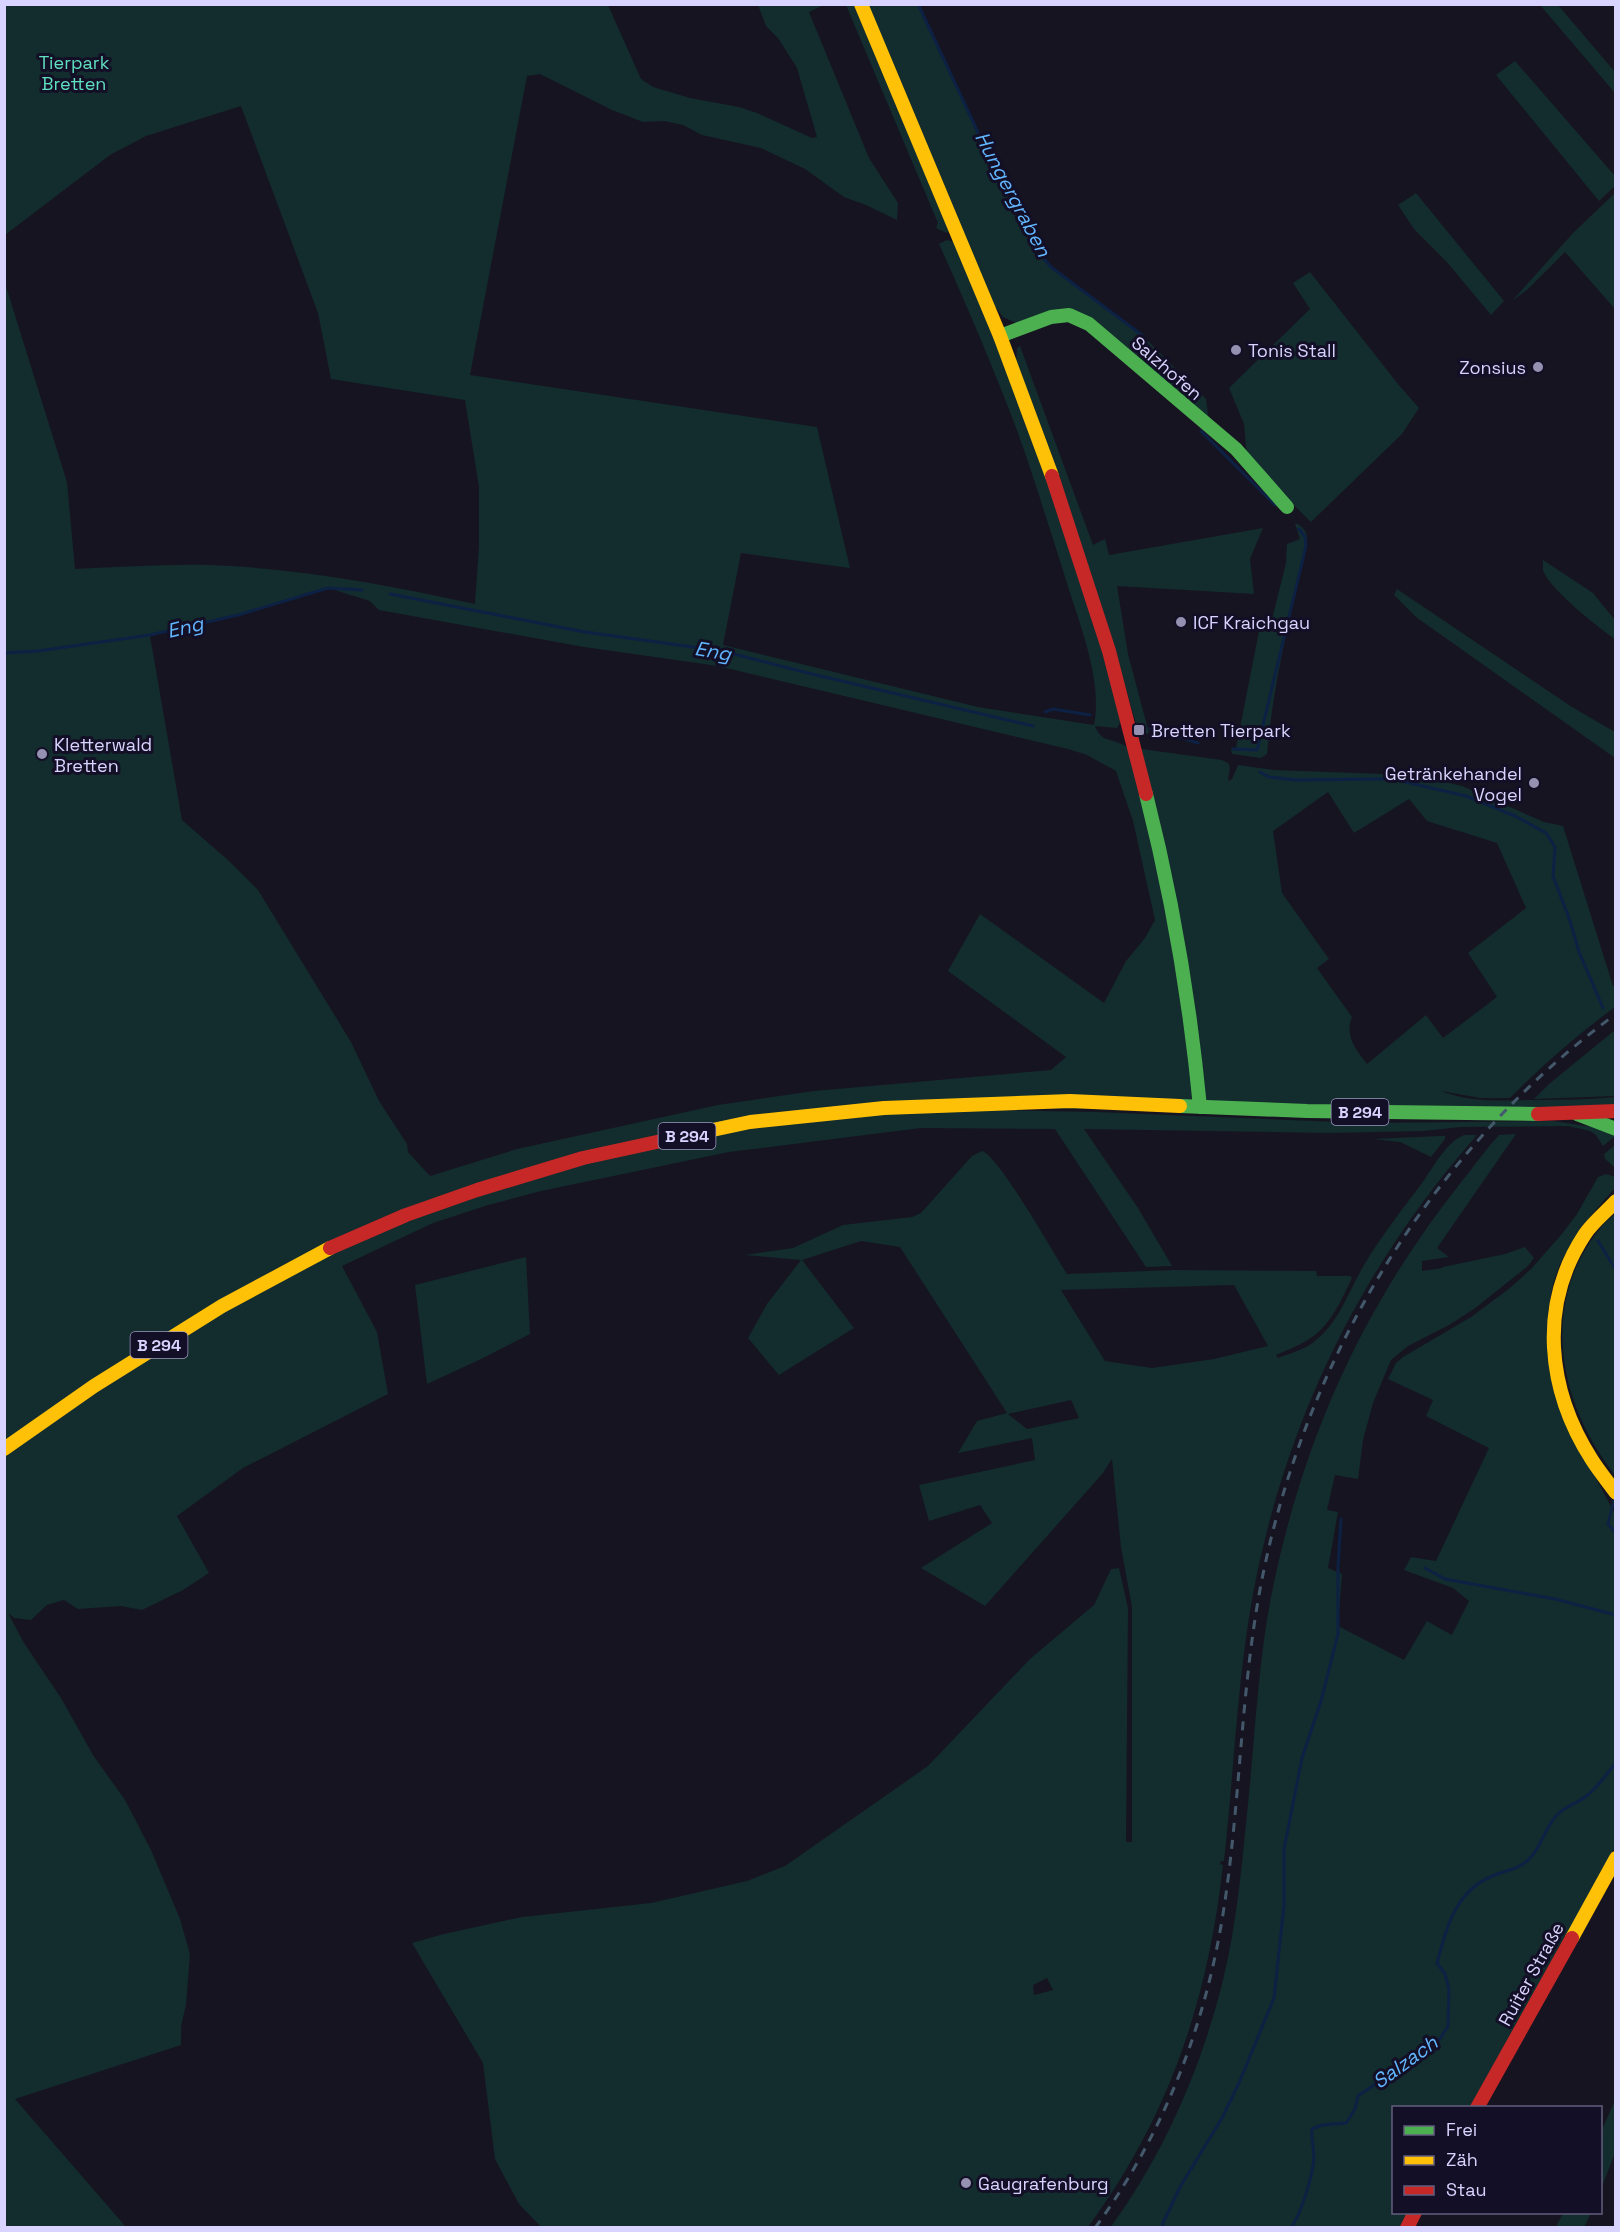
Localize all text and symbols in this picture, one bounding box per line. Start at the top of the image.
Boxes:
park label: Tierpark Bretten [39,51,110,95]
water label: Hungergraben [969,127,1057,262]
street label: Salzhofen [1127,331,1207,405]
place label: Tonis Stall [1248,339,1336,362]
marker: Tonis Stall [1229,343,1243,357]
place label: Zonsius [1459,356,1526,379]
marker: Zonsius [1531,360,1545,374]
water label: Eng [164,610,207,644]
place label: ICF Kraichgau [1193,611,1310,634]
marker: ICF Kraichgau [1174,615,1188,629]
water label: Eng [693,635,734,667]
place label: Bretten Tierpark [1151,719,1291,742]
marker: Bretten Tierpark [1132,723,1146,737]
place label: Kletterwald Bretten [54,733,152,777]
marker: Kletterwald Bretten [35,747,49,761]
place label: Getränkehandel Vogel [1385,762,1522,806]
marker: Getränkehandel Vogel [1527,776,1541,790]
road number: B 294 [1332,1099,1388,1125]
road number: B 294 [658,1123,716,1149]
road number: B 294 [130,1332,188,1358]
street label: Ruiter Straße [1493,1918,1569,2030]
water label: Salzach [1367,2029,1443,2094]
legend [1392,2106,1602,2214]
text: Frei [1446,2118,1477,2141]
text: Zäh [1446,2148,1478,2171]
place label: Gaugrafenburg [978,2172,1109,2195]
marker: Gaugrafenburg [959,2176,973,2190]
text: Stau [1446,2178,1486,2201]

